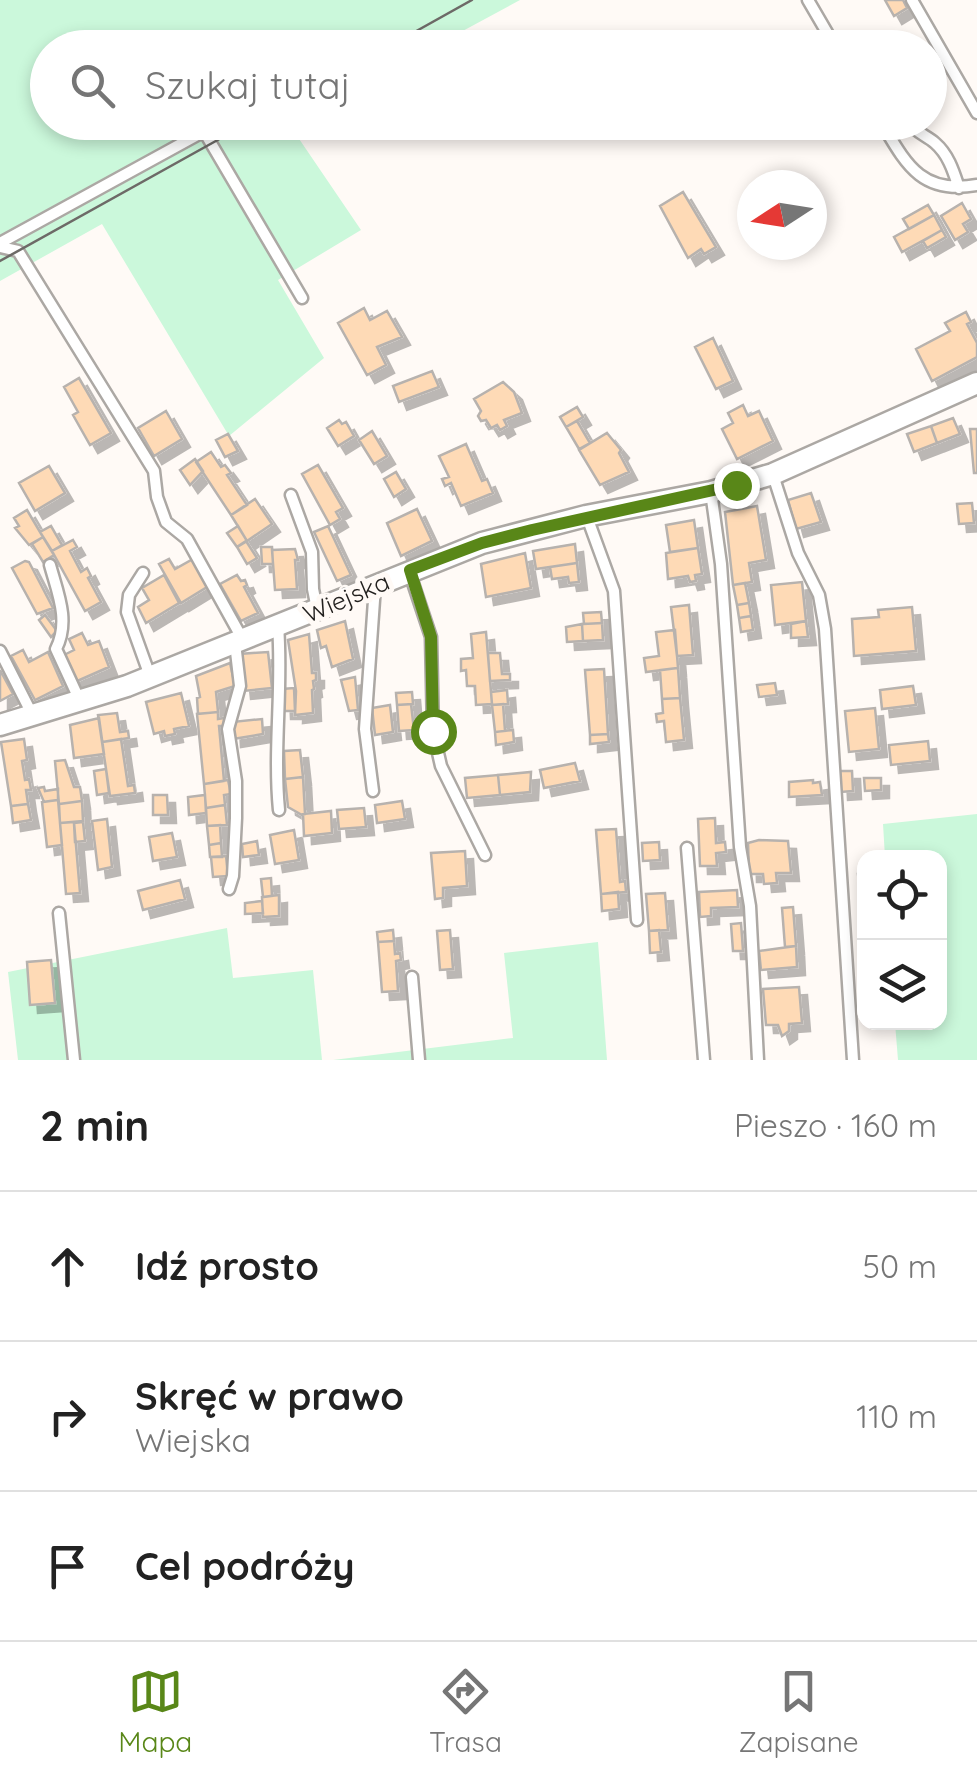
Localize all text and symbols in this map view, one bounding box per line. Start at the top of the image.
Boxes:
search box [30,30,947,140]
icon: search [65,58,120,113]
text: Szukaj tutaj [145,61,351,109]
north arrow [737,170,827,260]
route end [714,463,760,509]
street label: Wiejska [298,565,394,629]
route start [411,709,457,755]
map controls [857,850,947,1030]
button: locate [857,850,947,940]
button: layers [857,940,947,1030]
text: 2 min [40,1099,149,1152]
text: Pieszo · 160 m [734,1105,937,1145]
icon: ahead [40,1239,95,1294]
text: Idź prosto [135,1242,319,1290]
text: 50 m [863,1246,937,1286]
text: Skręć w prawo [135,1372,404,1420]
icon: right [40,1389,95,1444]
text: 110 m [856,1396,937,1436]
text: Wiejska [135,1420,251,1460]
icon: arrive [40,1539,95,1594]
text: Cel podróży [135,1542,355,1590]
tab: Mapa [118,1664,192,1759]
tab: Trasa [429,1664,502,1759]
tab: Zapisane [738,1664,859,1759]

